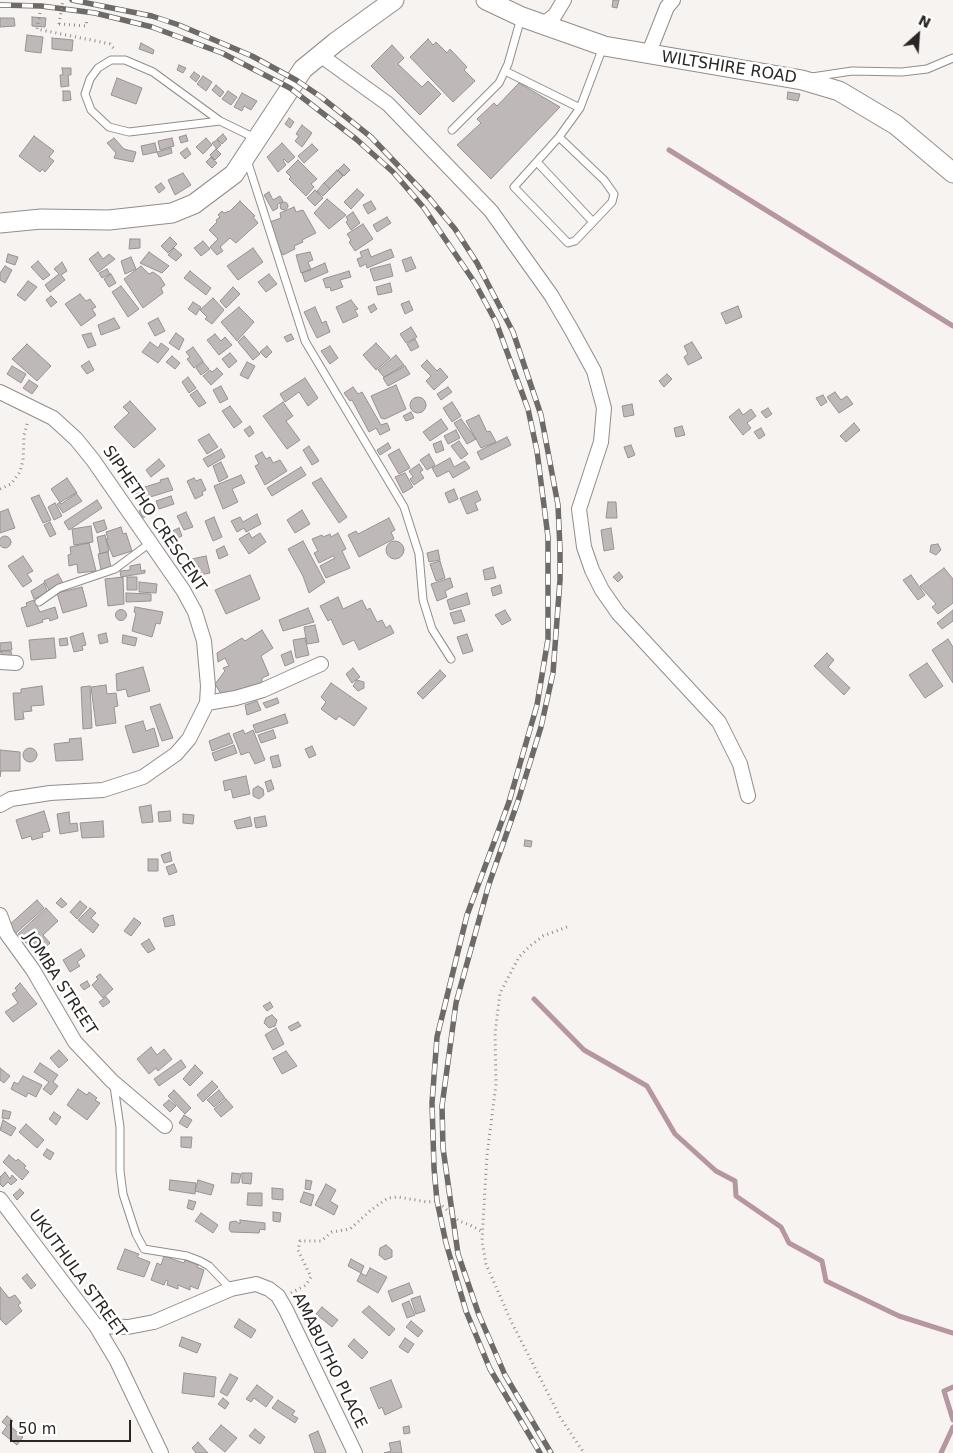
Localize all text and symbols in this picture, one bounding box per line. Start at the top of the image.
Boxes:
north arrow [893,10,943,60]
text: N [916,12,933,31]
street label: WILTSHIRE ROAD [660,48,798,88]
street label: SIPHETHO CRESCENT [98,442,210,596]
street label: JOMBA STREET [19,929,101,1039]
street label: UKUTHULA STREET [24,1206,130,1342]
street label: AMABUTHO PLACE [288,1290,370,1432]
scale bar [12,1410,134,1442]
text: 50 m [18,1420,56,1438]

